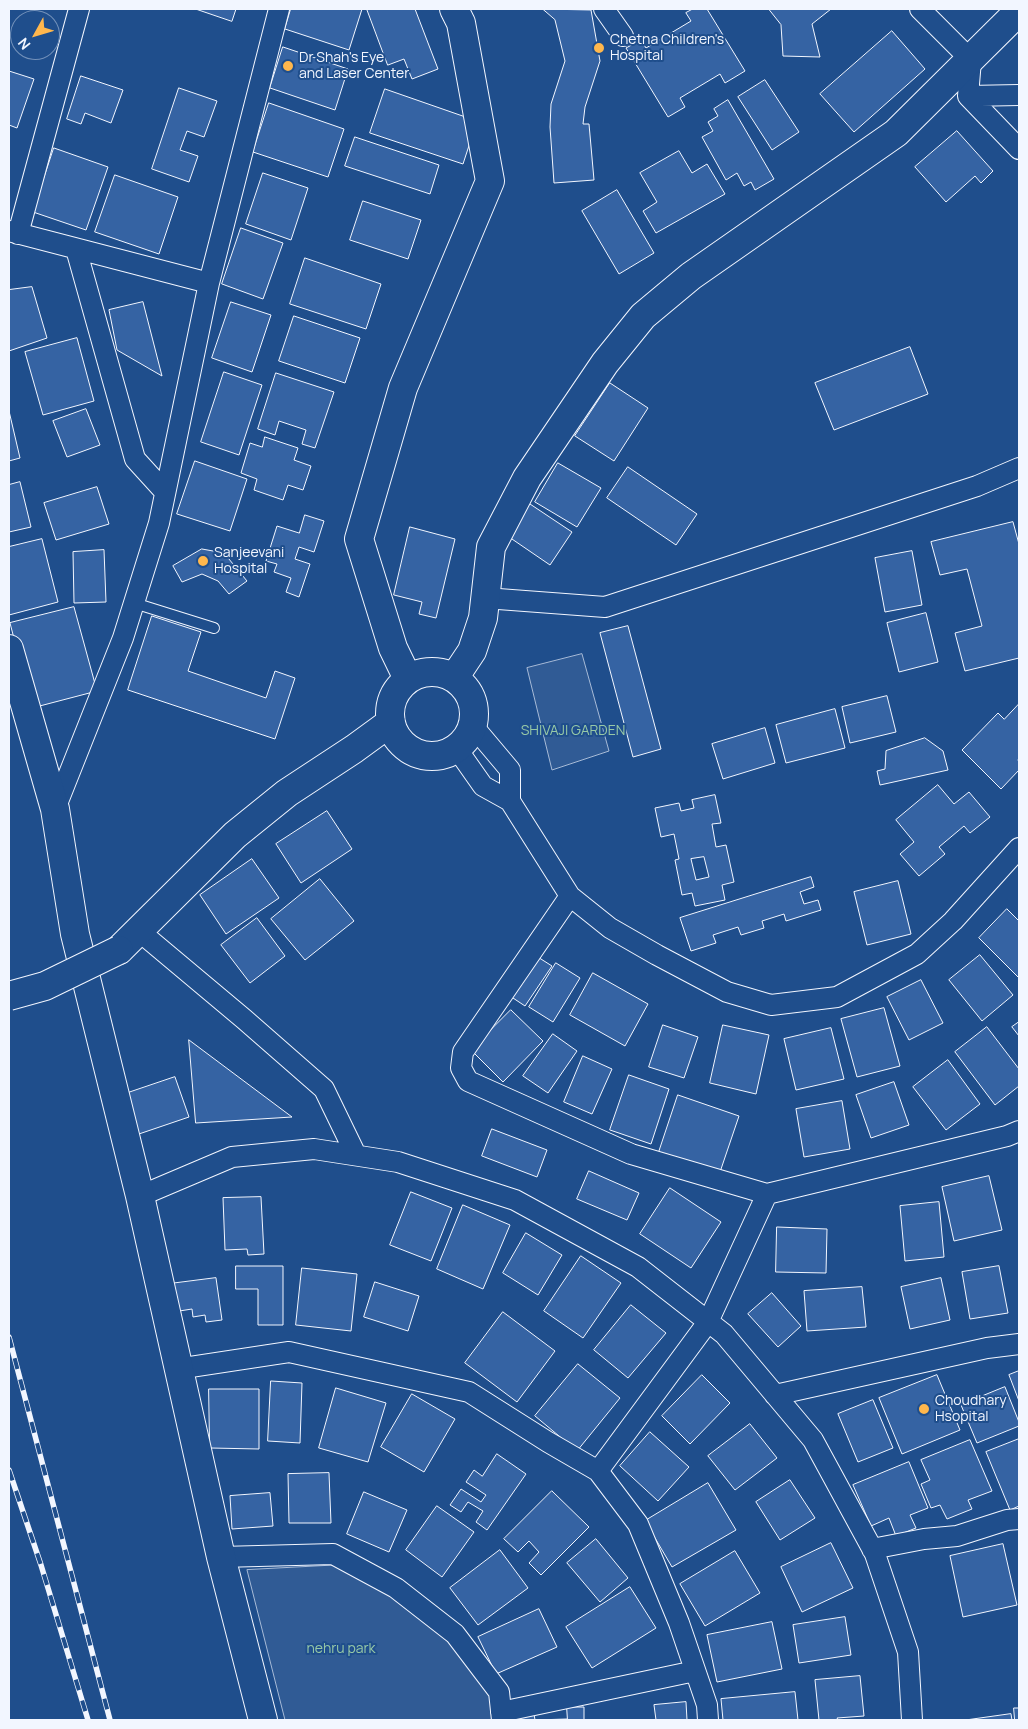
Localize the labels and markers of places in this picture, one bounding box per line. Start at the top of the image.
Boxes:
place label: Chetna Children's Hospital [610,32,724,64]
marker: Chetna Children's Hospital [592,41,606,55]
place label: Dr Shah's Eye and Laser Center [299,50,409,82]
marker: Dr Shah's Eye and Laser Center [281,59,295,73]
place label: Sanjeevani Hospital [214,545,284,578]
marker: Sanjeevani Hospital [196,554,210,568]
place label: Choudhary Hsopital [935,1393,1007,1425]
marker: Choudhary Hsopital [917,1402,931,1416]

